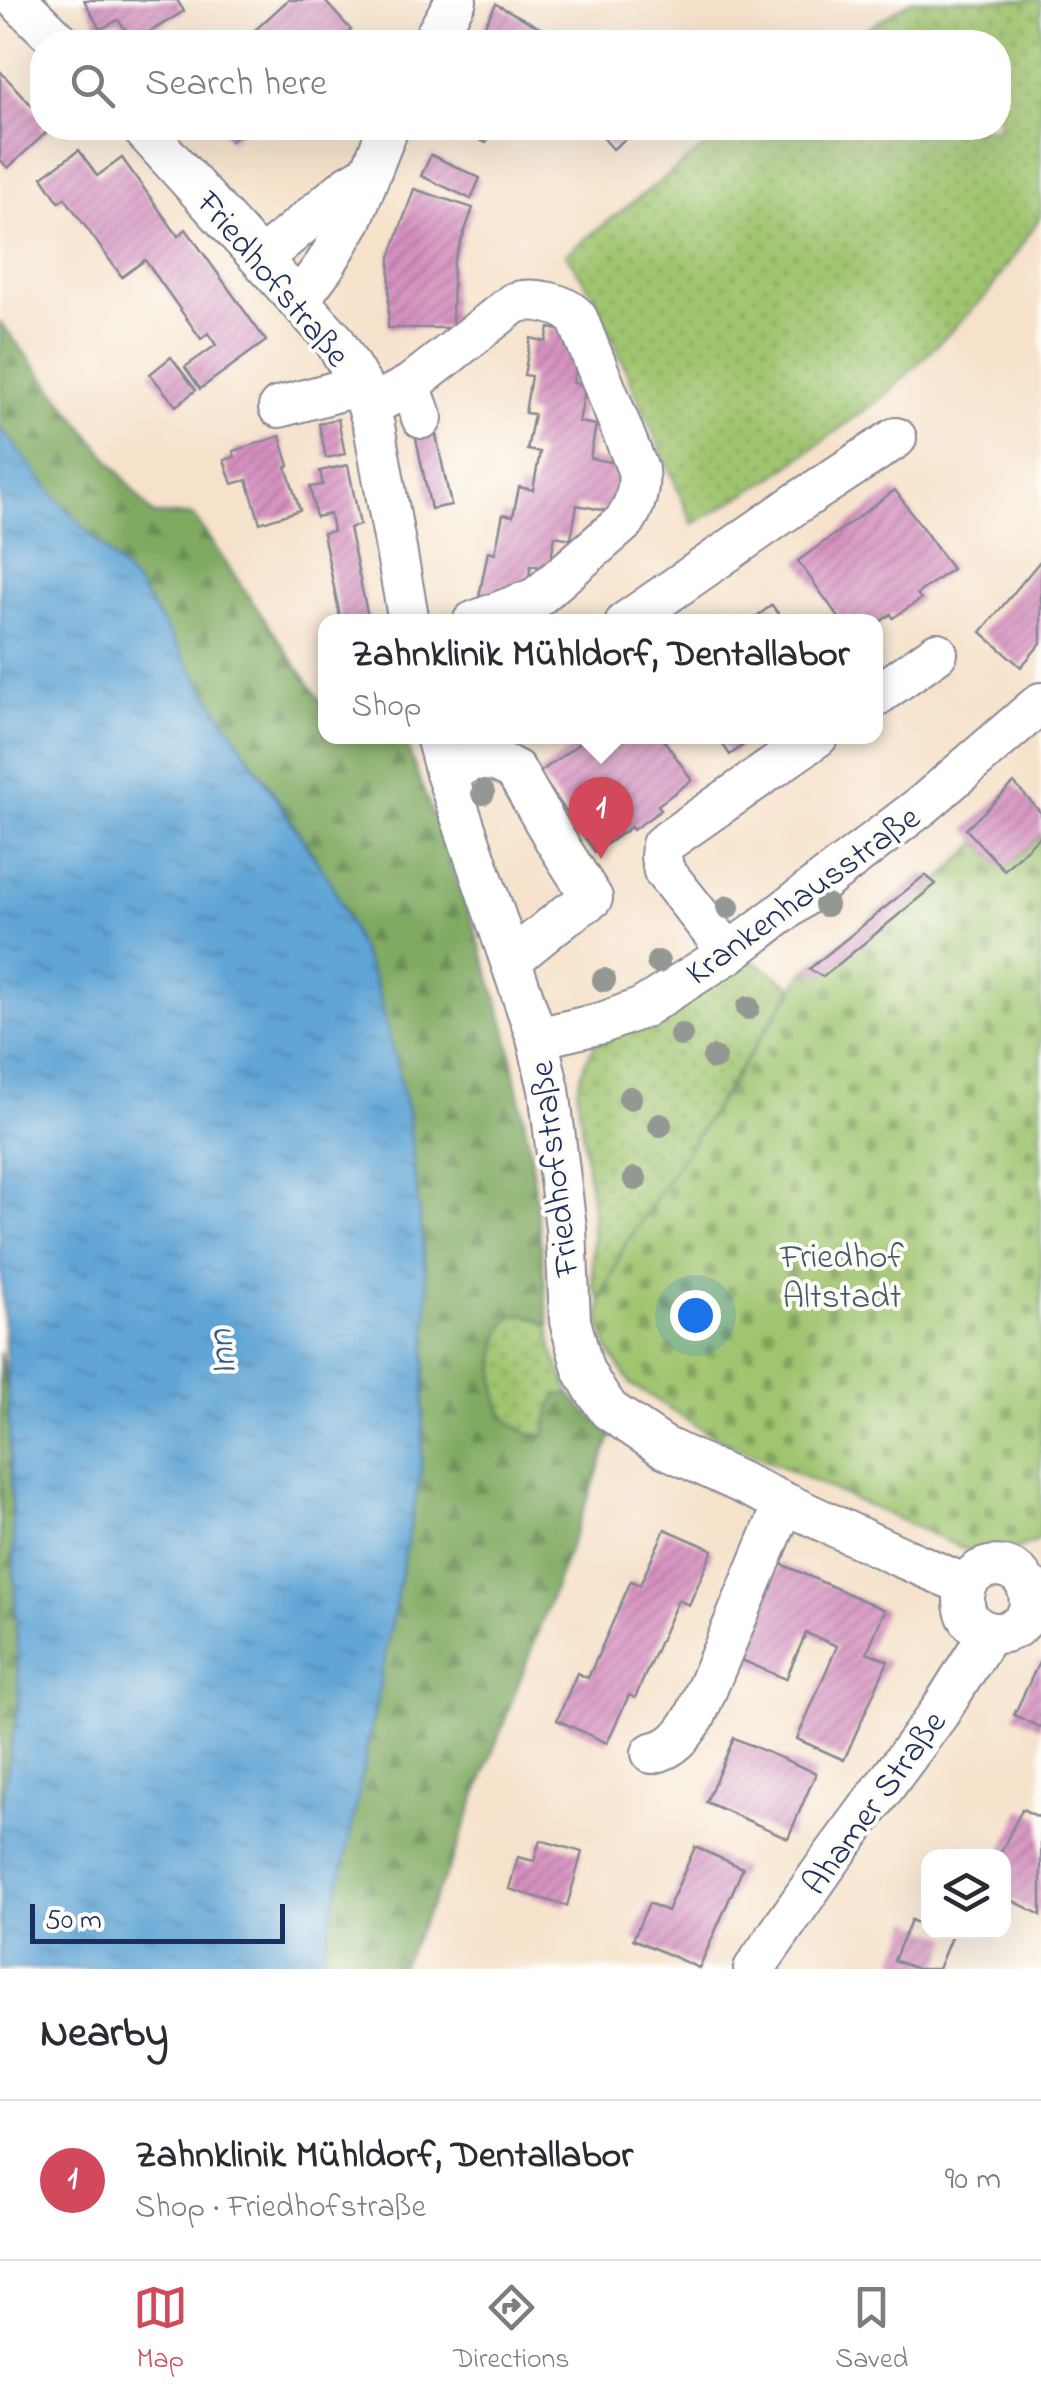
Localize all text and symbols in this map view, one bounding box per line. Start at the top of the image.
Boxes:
search box [30,30,1011,140]
text: Search here [145,57,327,113]
icon: search [65,58,120,113]
street label: Friedhofstraße [181,180,361,380]
popup [318,614,883,744]
text: Zahnklinik Mühldorf, Dentallabor [352,628,850,684]
text: Shop [352,684,421,731]
pin: 1 [568,776,634,859]
street label: Krankenhausstraße [676,794,932,999]
street label: Friedhofstraße [518,1058,595,1280]
park label: Friedhof Altstadt [779,1233,904,1324]
your location [670,1290,721,1341]
water label: Inn [194,1325,254,1379]
street label: Ahamer Straße [791,1701,961,1907]
map controls [921,1849,1011,1939]
button: layers [921,1849,1011,1939]
scale bar [30,1899,285,1944]
text: 50 m [45,1901,102,1942]
text: Nearby [40,2004,168,2065]
text: Zahnklinik Mühldorf, Dentallabor [135,2129,633,2185]
text: 1 [67,2157,78,2204]
text: 90 m [945,2157,1001,2204]
text: Shop · Friedhofstraße [135,2185,426,2232]
tab: Map [133,2280,188,2381]
tab: Directions [453,2280,570,2381]
tab: Saved [835,2280,908,2381]

